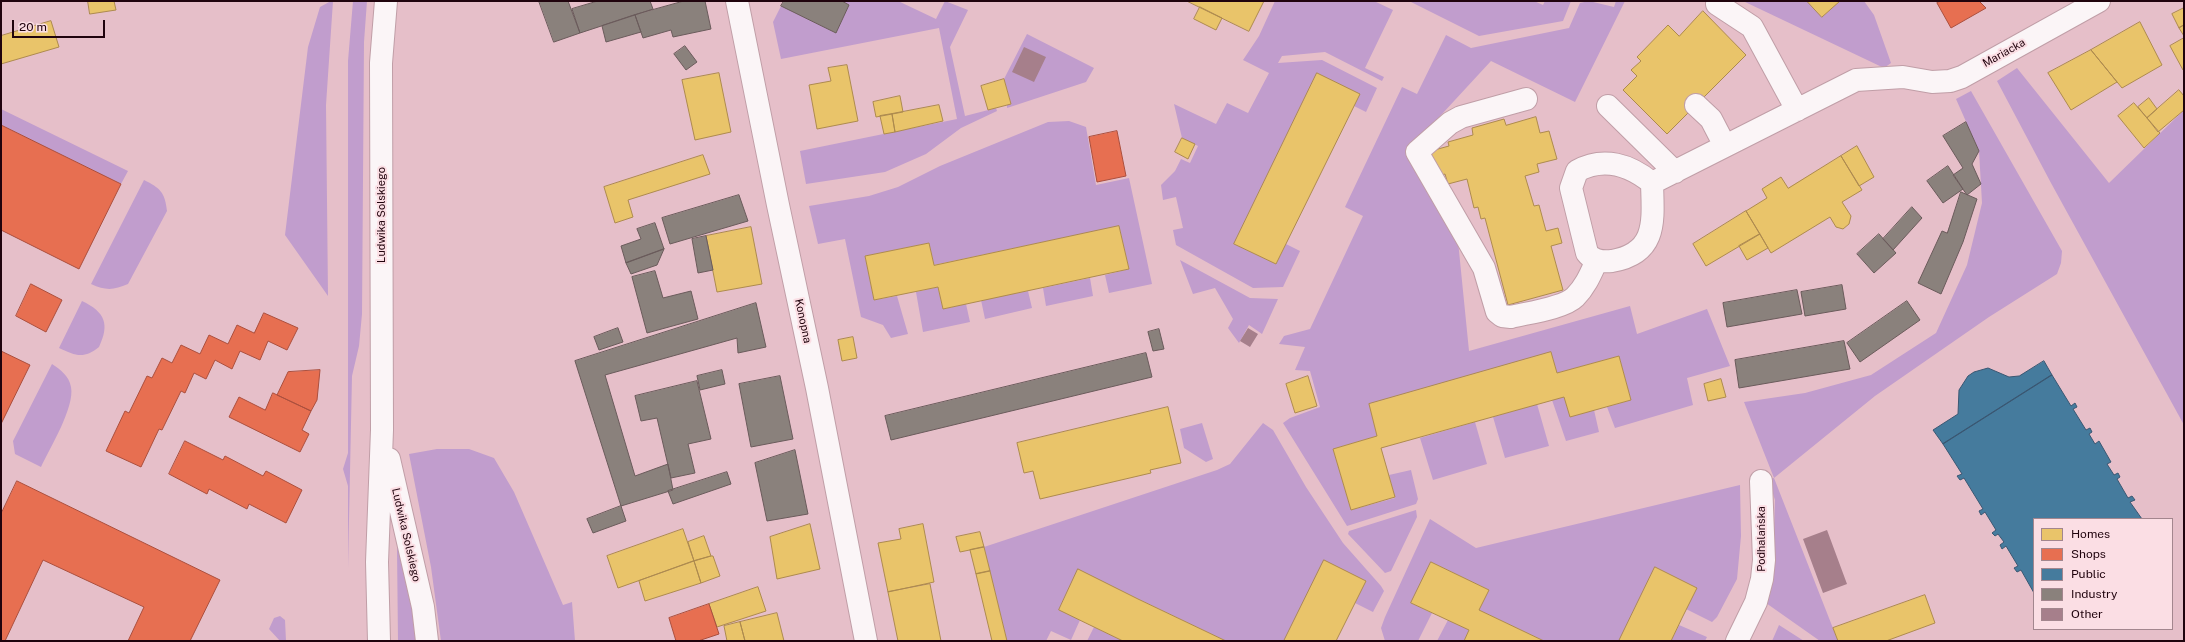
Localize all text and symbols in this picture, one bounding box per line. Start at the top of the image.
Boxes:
scale bar [14,12,107,38]
text: 20 m [19,20,47,34]
street label: Mariacka [1980,36,2028,70]
street label: Ludwika Solskiego [375,167,389,263]
street label: Konopna [792,298,814,344]
street label: Ludwika Solskiego [389,487,423,583]
street label: Podhalańska [1755,506,1769,572]
legend [2033,518,2173,630]
text: Homes [2071,527,2110,541]
text: Shops [2071,547,2106,561]
text: Public [2071,567,2106,581]
text: Industry [2071,587,2117,601]
text: Other [2071,607,2103,621]

